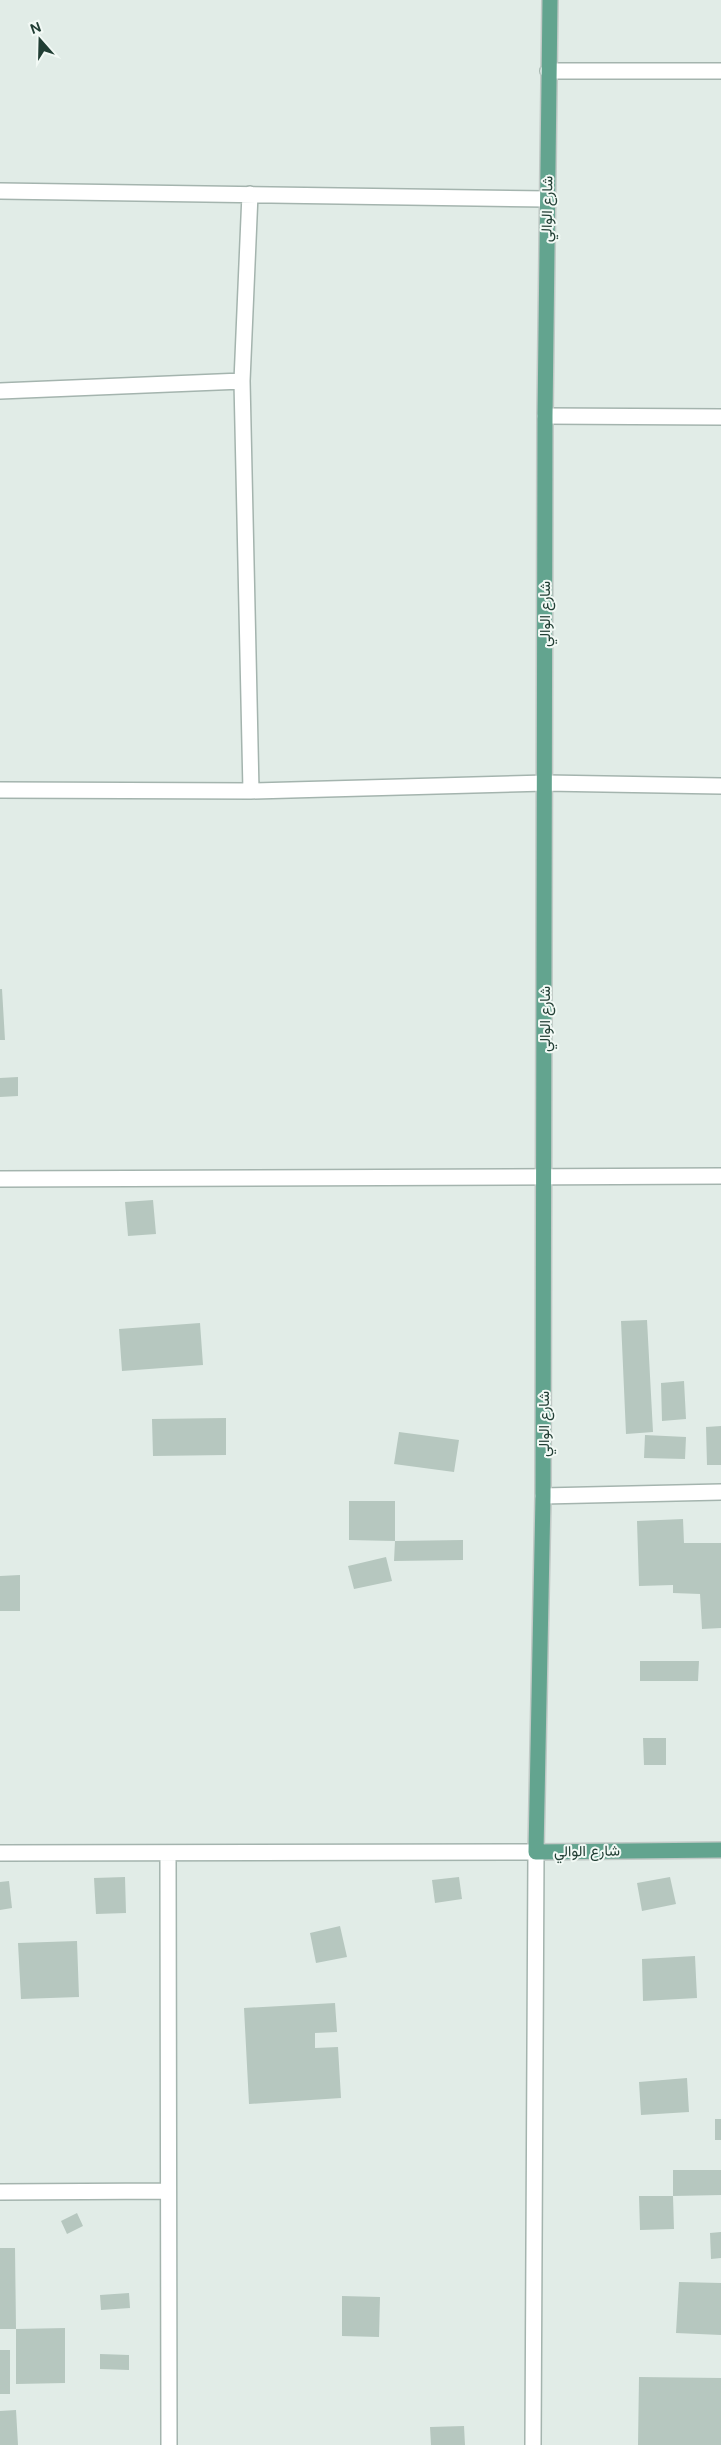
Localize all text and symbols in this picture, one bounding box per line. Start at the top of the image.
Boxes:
north arrow [15,15,65,65]
text: N [28,18,43,38]
street label: شارع الوالي [536,176,561,242]
street label: شارع الوالي [535,581,558,647]
street label: شارع الوالي [535,986,558,1052]
street label: شارع الوالي [534,1391,557,1457]
street label: شارع الوالي [554,1840,620,1865]

